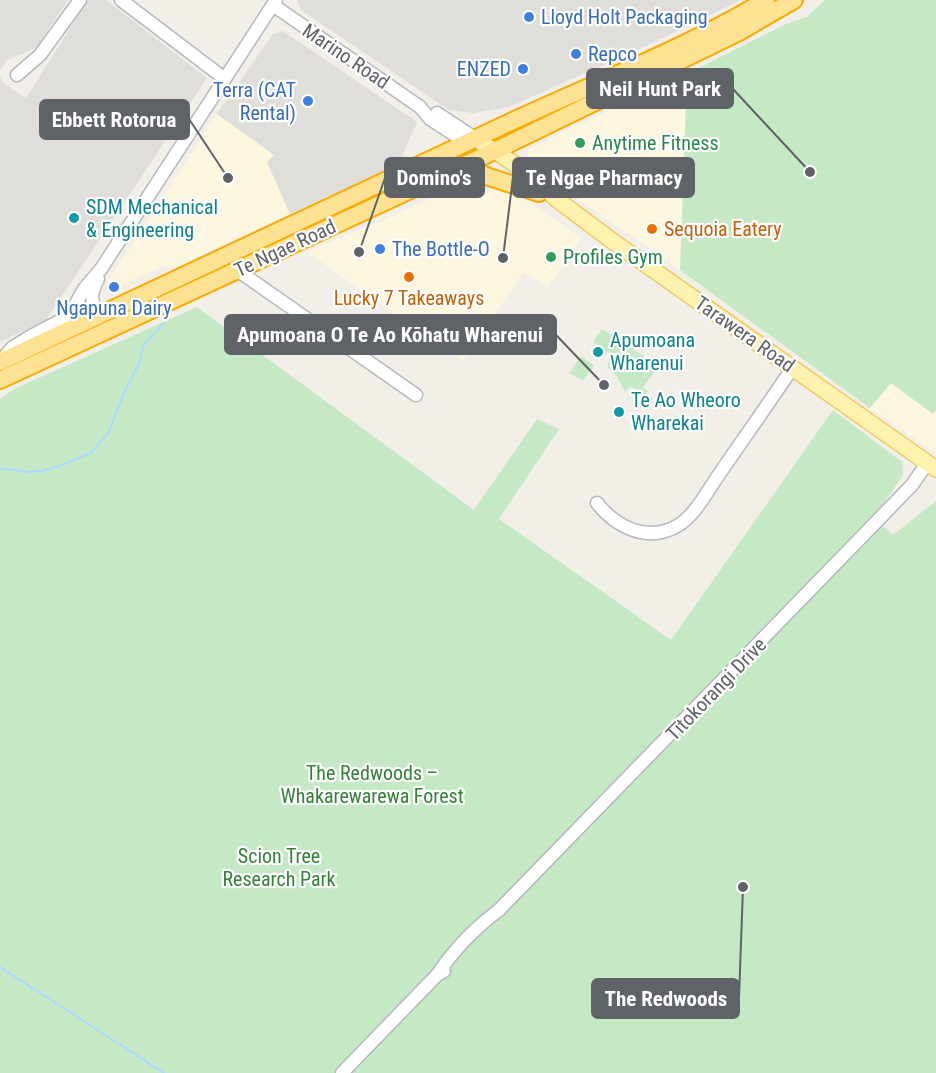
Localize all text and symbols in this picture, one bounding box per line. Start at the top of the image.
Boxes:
place label: Lloyd Holt Packaging [541,5,708,29]
marker: Lloyd Holt Packaging [522,10,536,24]
street label: Marino Road [298,18,394,94]
place label: Repco [588,42,637,66]
marker: Repco [569,47,583,61]
place label: ENZED [457,57,511,81]
marker: ENZED [516,62,530,76]
callout: Neil Hunt Park [587,69,733,108]
text: Neil Hunt Park [599,77,722,101]
place label: Terra (CAT Rental) [213,78,296,125]
marker: Terra (CAT Rental) [301,94,315,108]
callout: Ebbett Rotorua [40,100,189,139]
text: Ebbett Rotorua [52,108,176,132]
place label: Anytime Fitness [592,131,719,155]
marker: Anytime Fitness [573,136,587,150]
callout: Domino's [385,158,484,197]
callout: Te Ngae Pharmacy [513,158,694,197]
text: Domino's [396,166,472,190]
text: Te Ngae Pharmacy [525,166,683,190]
place label: SDM Mechanical & Engineering [86,195,218,242]
marker: SDM Mechanical & Engineering [67,211,81,225]
street label: Te Ngae Road [230,214,340,282]
place label: Sequoia Eatery [664,217,782,241]
marker: Sequoia Eatery [645,222,659,236]
place label: The Bottle-O [392,237,490,261]
marker: The Bottle-O [373,242,387,256]
place label: Profiles Gym [563,245,663,269]
marker: Profiles Gym [544,250,558,264]
marker: Lucky 7 Takeaways [402,270,416,284]
marker: Ngapuna Dairy [107,280,121,294]
place label: Lucky 7 Takeaways [334,286,484,310]
street label: Tarawera Road [690,291,800,377]
place label: Ngapuna Dairy [56,296,172,320]
callout: Apumoana O Te Ao Kōhatu Wharenui [225,315,556,354]
text: Apumoana O Te Ao Kōhatu Wharenui [237,323,543,347]
place label: Apumoana Wharenui [610,328,695,375]
marker: Apumoana Wharenui [591,345,605,359]
place label: Te Ao Wheoro Wharekai [631,388,741,435]
marker: Te Ao Wheoro Wharekai [612,405,626,419]
street label: Tītokorangi Drive [661,633,771,745]
park label: The Redwoods – Whakarewarewa Forest [280,761,464,808]
park label: Scion Tree Research Park [222,844,336,891]
callout: The Redwoods [592,979,739,1018]
text: The Redwoods [605,987,727,1011]

